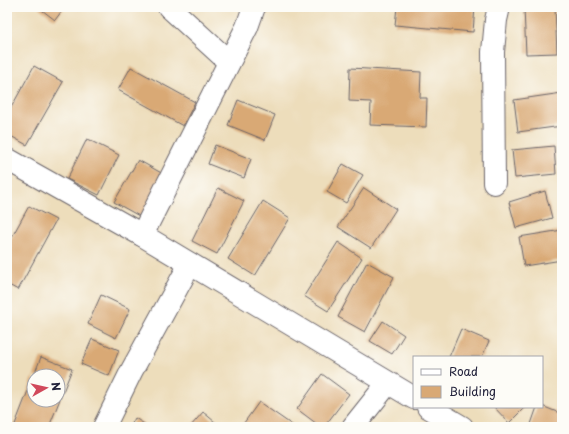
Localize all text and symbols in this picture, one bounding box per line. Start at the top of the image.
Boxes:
legend [413,356,543,408]
text: Road [449,362,478,380]
north arrow [26,368,66,408]
text: N [47,381,65,392]
text: Building [449,382,496,400]

